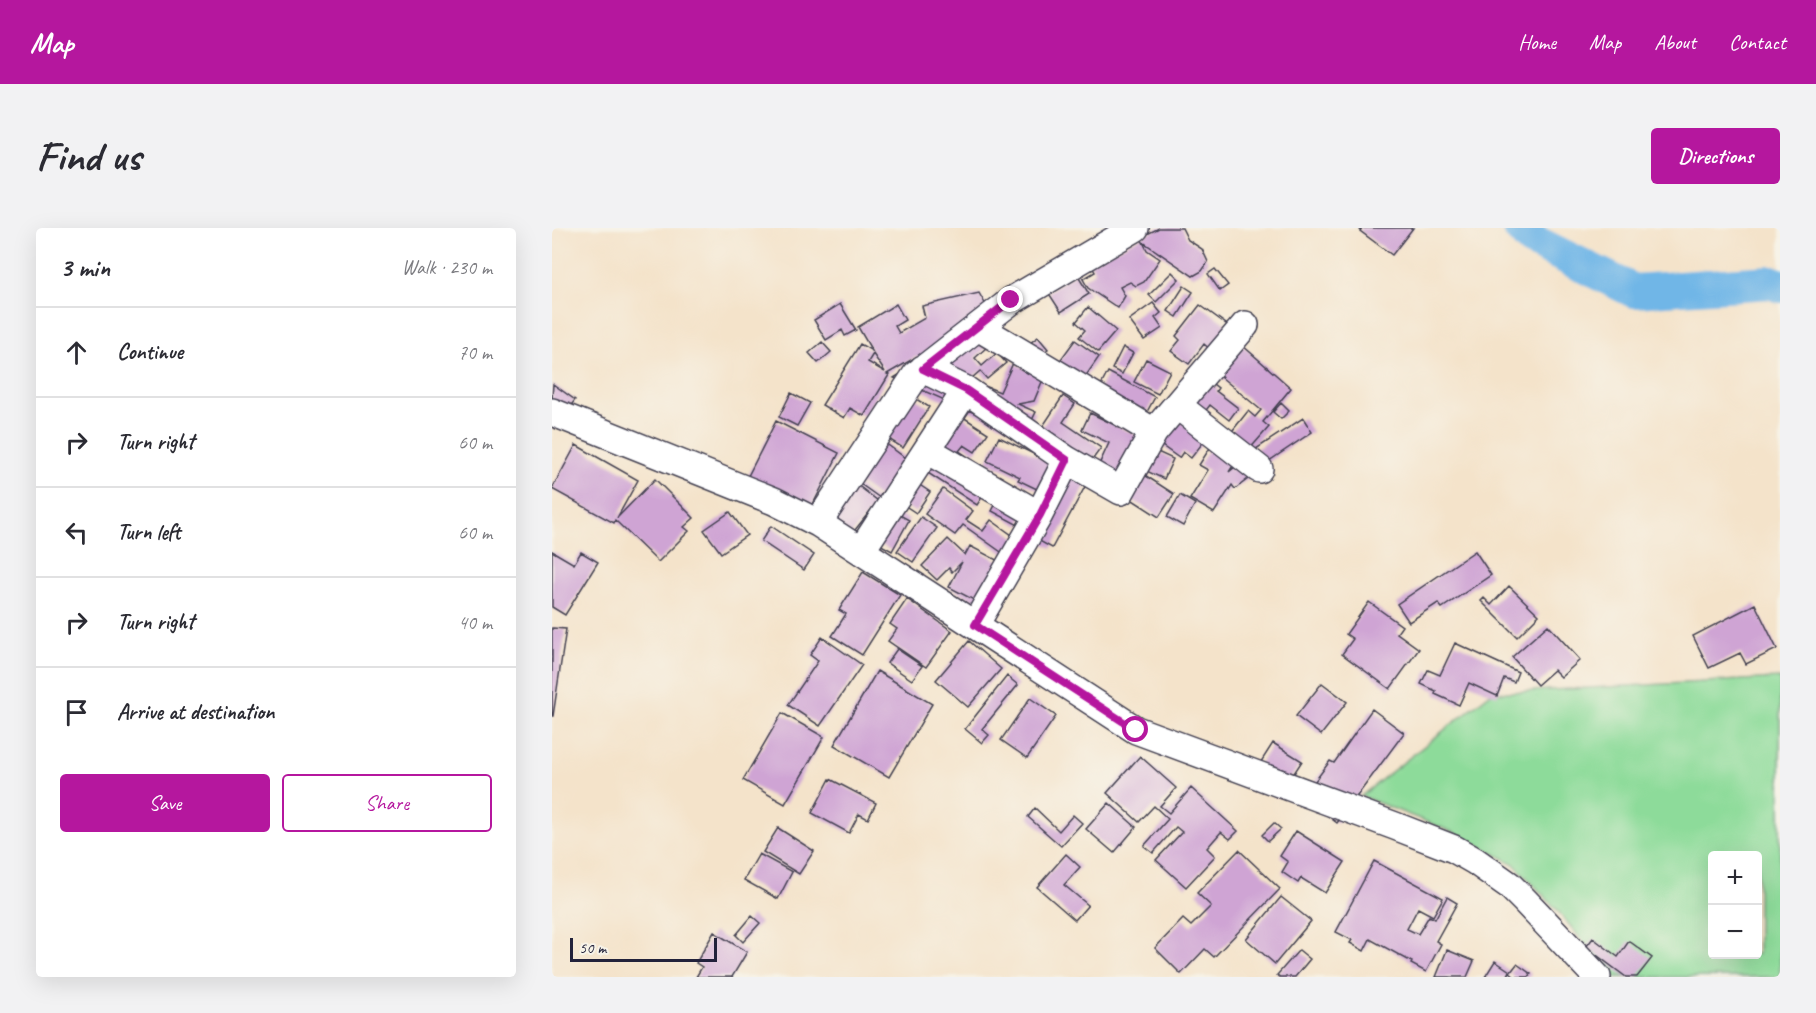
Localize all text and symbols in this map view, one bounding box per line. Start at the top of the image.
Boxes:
text: Map [30,25,73,60]
text: Home [1518,29,1556,55]
text: Map [1589,29,1621,55]
text: About [1654,29,1696,55]
text: Contact [1729,29,1786,55]
button: Directions [1651,128,1780,184]
text: Find us [36,130,141,183]
text: 3 min [60,251,110,284]
text: Walk · 230 m [402,255,492,280]
route end [997,286,1023,312]
icon: ahead [60,336,93,369]
text: Continue [117,338,183,366]
text: 70 m [458,340,492,365]
icon: right [60,426,93,459]
text: Turn right [117,428,194,456]
text: 60 m [458,430,492,455]
icon: left [60,516,93,549]
text: Turn left [117,518,181,546]
text: 60 m [458,520,492,545]
icon: right [60,606,93,639]
text: Turn right [117,608,194,636]
text: 40 m [458,610,492,635]
icon: arrive [60,696,93,729]
text: Arrive at destination [117,698,274,726]
route start [1122,716,1148,742]
button: Save [60,774,270,832]
button: Share [282,774,492,832]
map controls [1708,851,1762,959]
button: + [1708,851,1762,905]
button: − [1708,905,1762,959]
scale bar [570,935,717,962]
text: 50 m [579,938,606,958]

